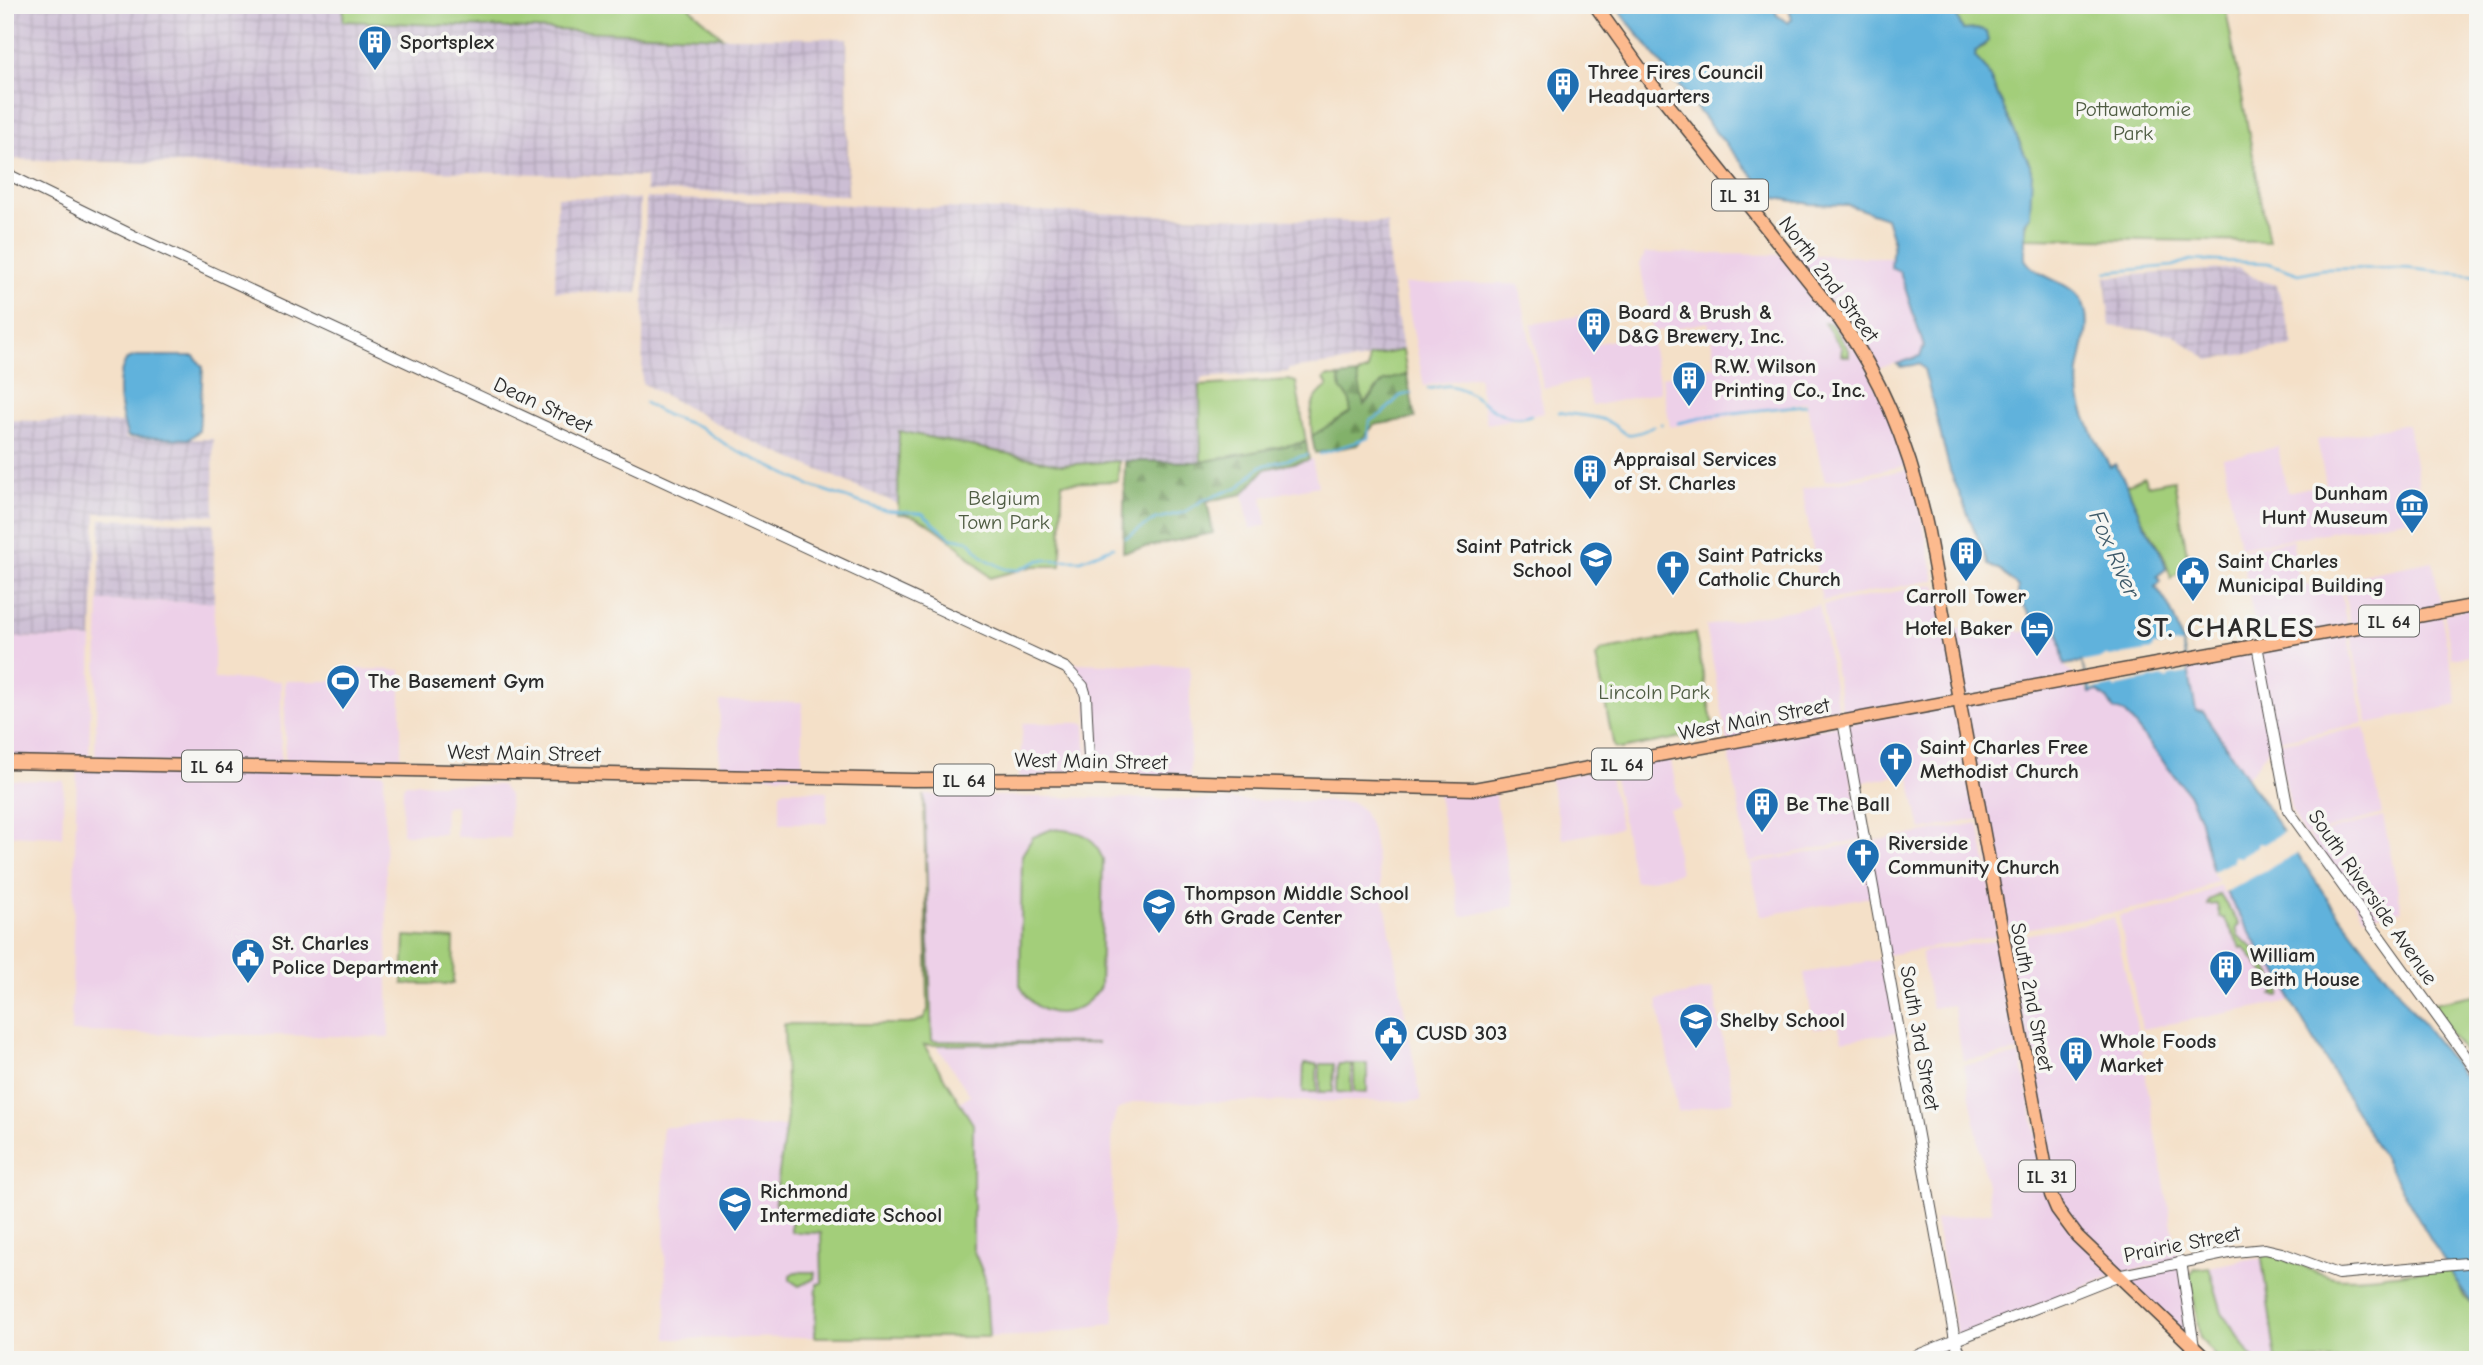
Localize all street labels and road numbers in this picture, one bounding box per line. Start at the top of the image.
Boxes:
road number: IL 31 [1712,180,1768,210]
street label: North 2nd Street [1774,212,1885,347]
street label: Dean Street [490,372,597,439]
road number: IL 64 [2359,606,2419,636]
street label: West Main Street [1676,692,1833,745]
street label: West Main Street [447,740,602,766]
street label: West Main Street [1014,748,1169,774]
road number: IL 64 [1592,748,1652,779]
road number: IL 64 [182,750,242,782]
road number: IL 64 [934,764,994,796]
street label: South Riverside Avenue [2303,805,2443,989]
street label: South 2nd Street [2006,921,2058,1074]
street label: South 3rd Street [1895,964,1945,1113]
road number: IL 31 [2019,1160,2075,1192]
street label: Prairie Street [2122,1221,2243,1267]

